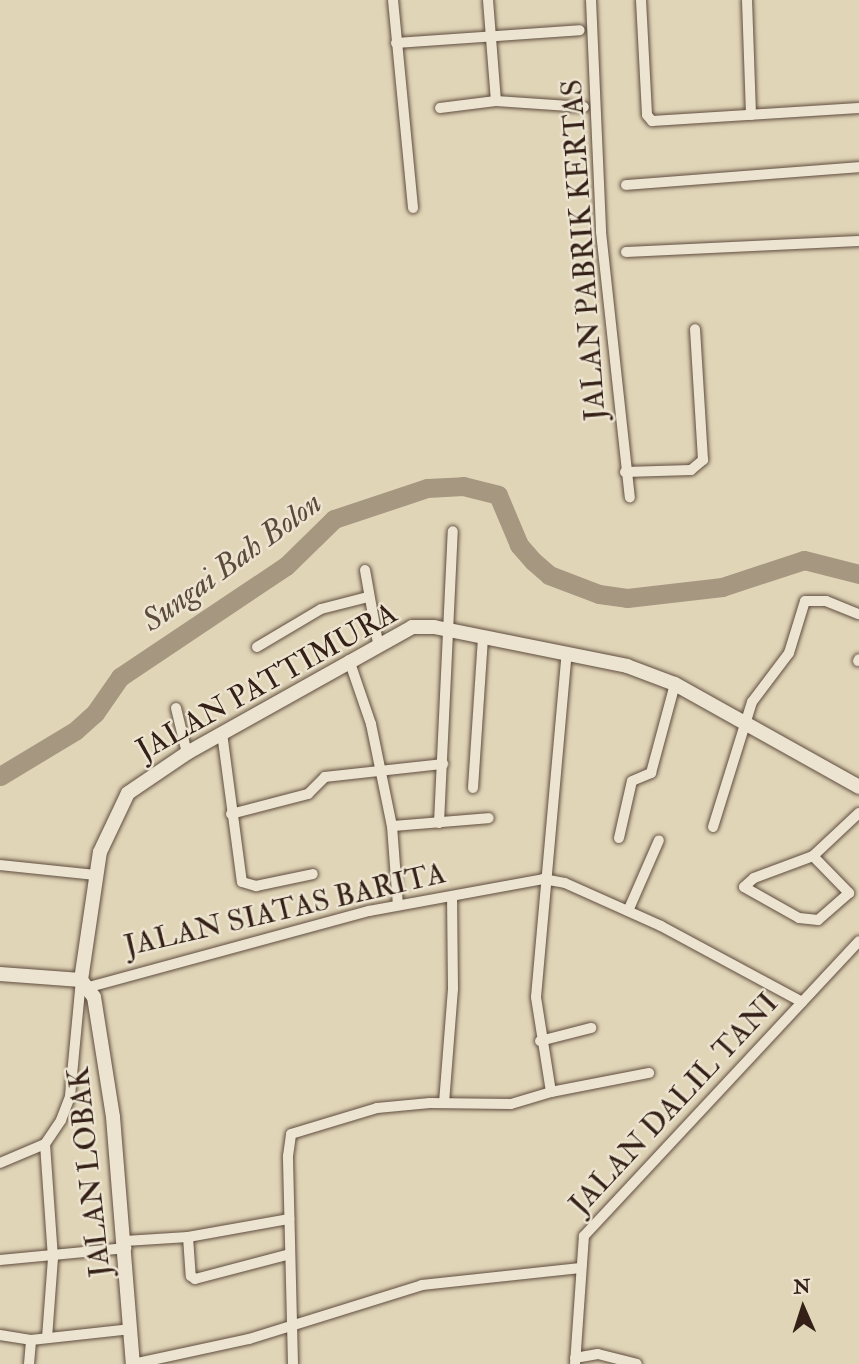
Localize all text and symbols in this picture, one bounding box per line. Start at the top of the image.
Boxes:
street label: JALAN PABRIK KERTAS [554,78,614,422]
water label: Sungai Bah Bolon [135,484,329,640]
street label: JALAN PATTIMURA [130,595,404,769]
street label: JALAN SIATAS BARITA [121,855,449,965]
street label: JALAN DALIL TANI [562,986,786,1222]
street label: JALAN LOBAK [61,1065,119,1279]
north arrow [768,1273,838,1343]
text: N [793,1275,811,1299]

